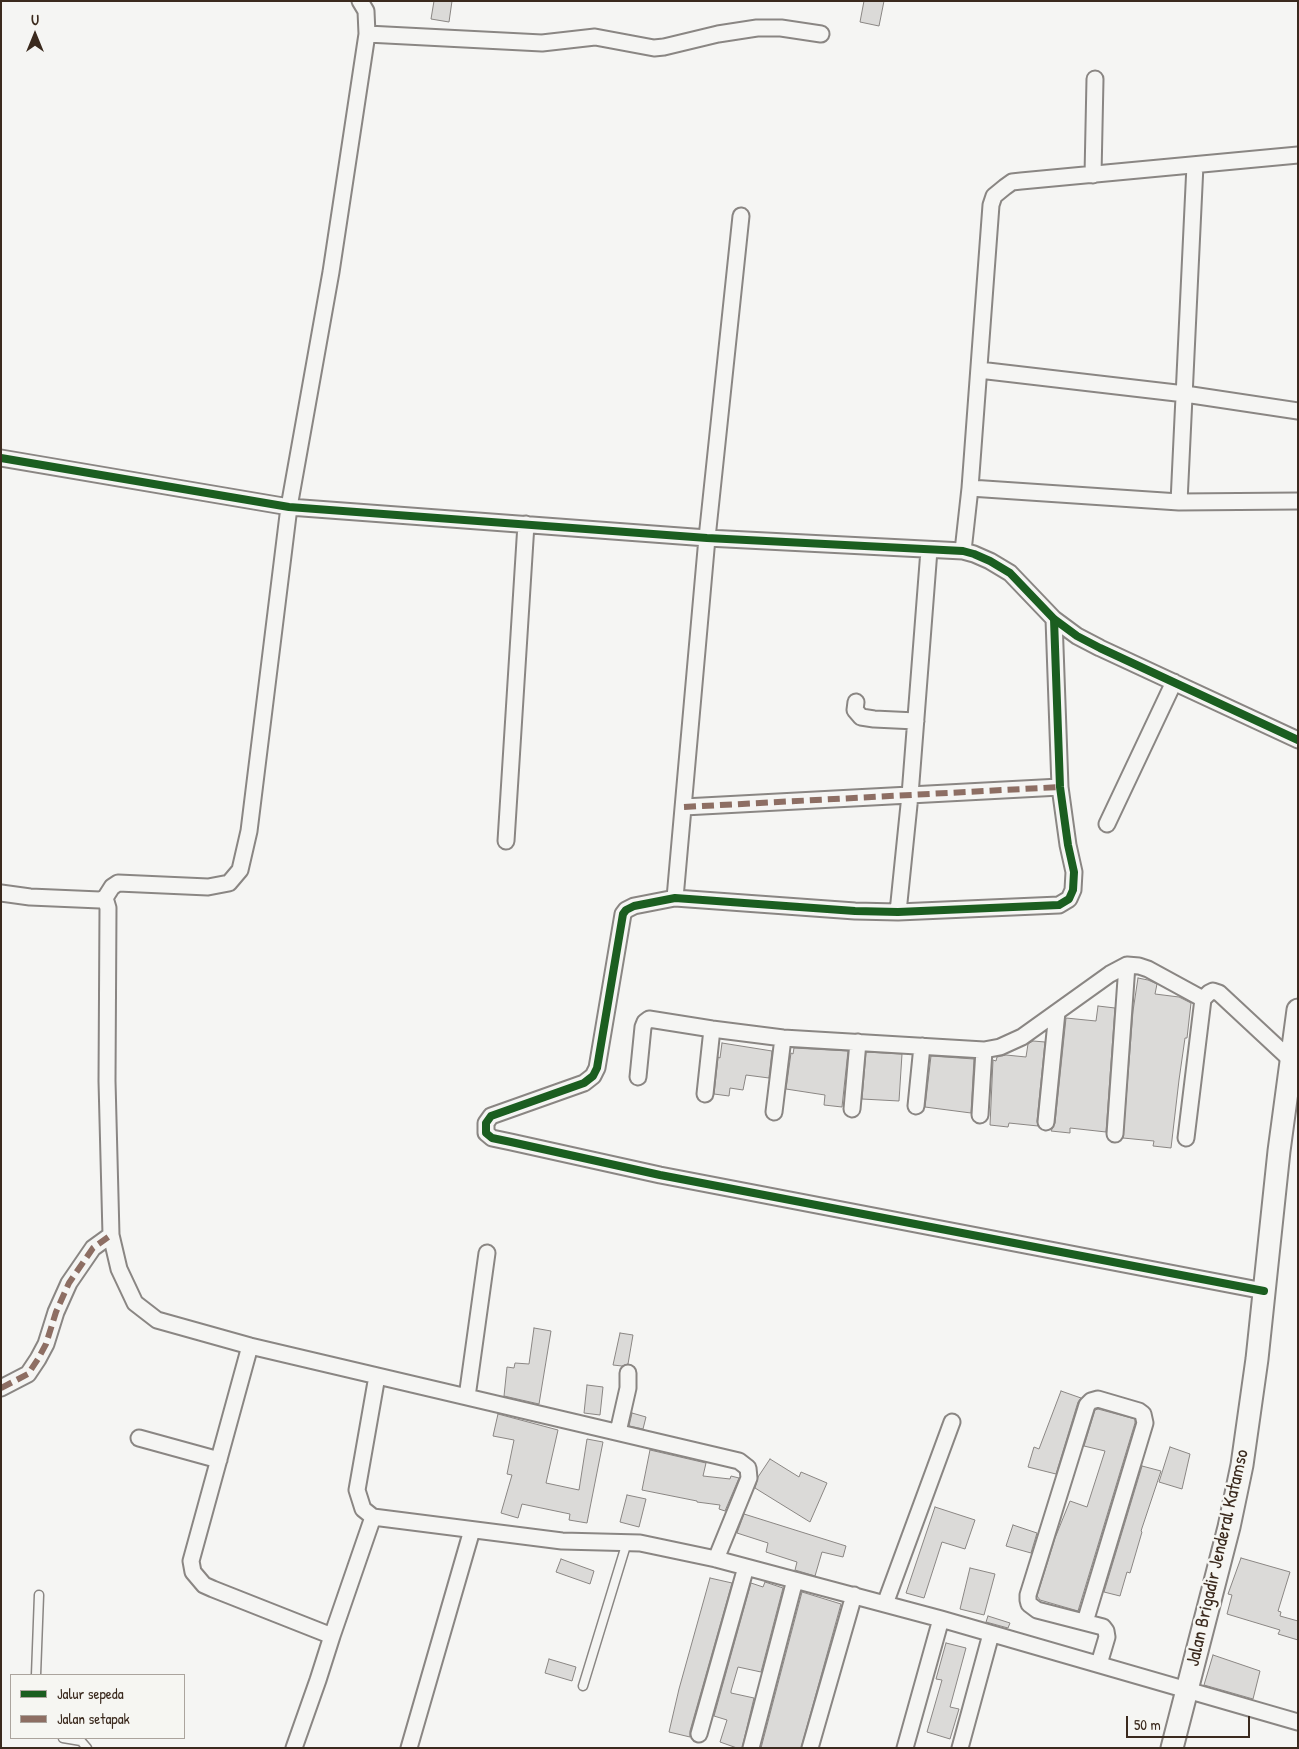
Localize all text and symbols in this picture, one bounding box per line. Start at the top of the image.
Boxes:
north arrow [10,10,60,60]
text: U [31,10,39,29]
street label: Jalan Brigadir Jenderal Katamso [1182,1447,1254,1669]
legend [10,1674,185,1739]
text: Jalur sepeda [57,1683,124,1704]
scale bar [1129,1706,1253,1738]
text: Jalan setapak [57,1708,130,1729]
text: 50 m [1134,1714,1161,1735]

